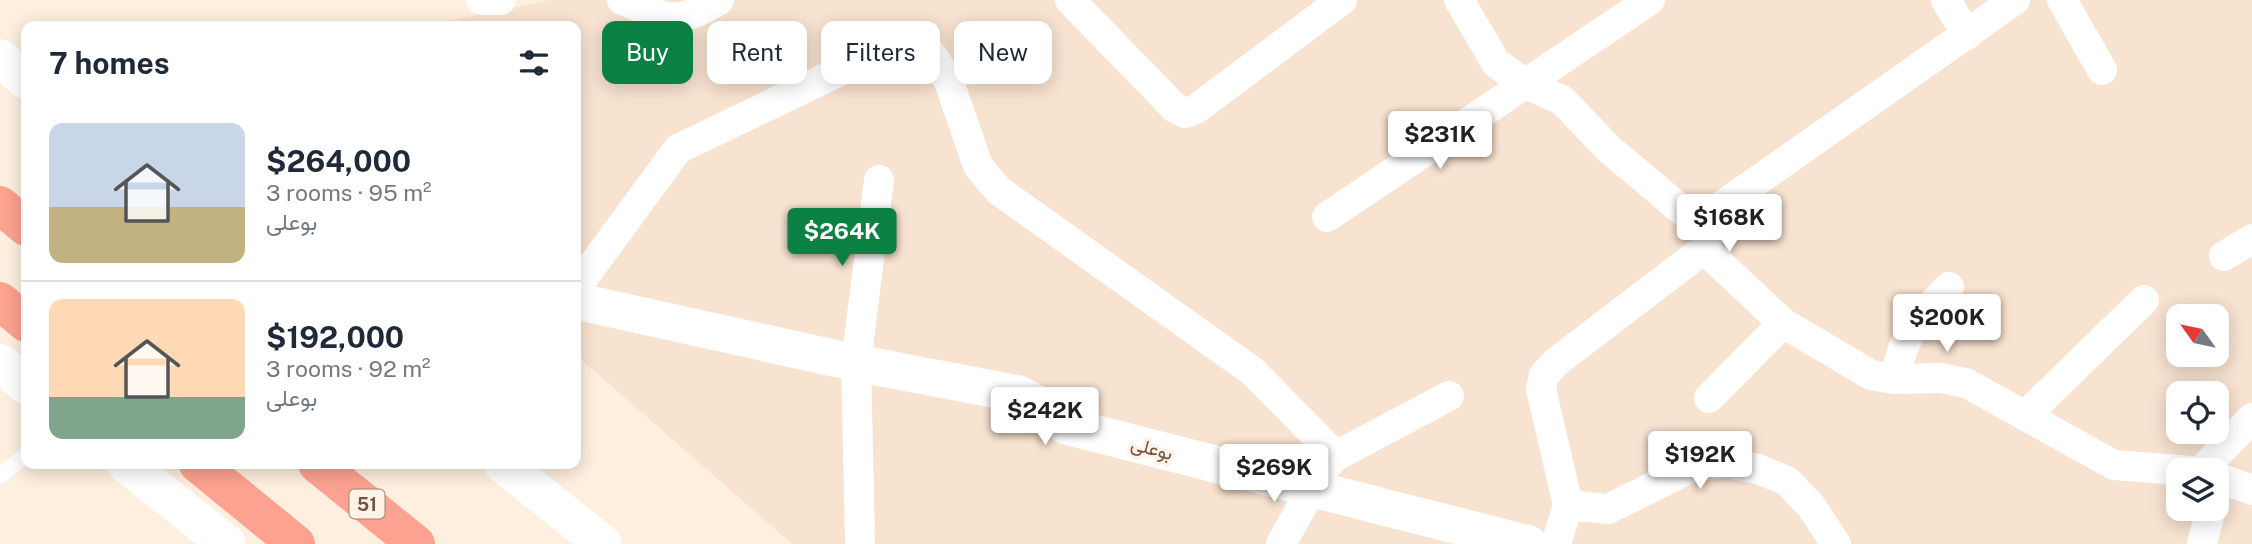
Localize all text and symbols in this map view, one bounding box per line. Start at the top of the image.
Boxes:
chip: Buy [602,21,693,84]
chip: Rent [707,21,807,84]
chip: Filters [821,21,940,84]
chip: New [954,21,1052,84]
icon: filters [515,44,553,82]
text: 7 homes [49,45,170,81]
pin: $231K [1391,111,1489,171]
text: $231K [1404,120,1476,147]
text: $264,000 [266,143,411,179]
icon: home [105,151,189,235]
text: 3 rooms · 95 m² [266,179,432,206]
pin: $168K [1680,194,1778,254]
text: $168K [1693,203,1765,230]
text: بوعلی [266,208,317,235]
pin: $264K [793,208,891,268]
text: $264K [804,217,880,244]
pin: $200K [1898,294,1996,354]
text: $200K [1909,303,1985,330]
north arrow [2166,304,2230,368]
map controls [2166,304,2229,521]
text: $192,000 [266,319,404,355]
icon: home [105,327,189,411]
text: 3 rooms · 92 m² [266,355,431,382]
button: locate [2166,381,2229,444]
text: بوعلی [266,384,317,411]
pin: $242K [996,388,1094,447]
text: $242K [1007,396,1083,423]
street label: بوعلی [1128,432,1175,465]
pin: $192K [1651,432,1749,491]
text: $192K [1664,440,1736,467]
pin: $269K [1225,444,1323,504]
text: $269K [1235,453,1313,480]
button: layers [2166,458,2229,521]
road number: 51 [350,490,384,518]

